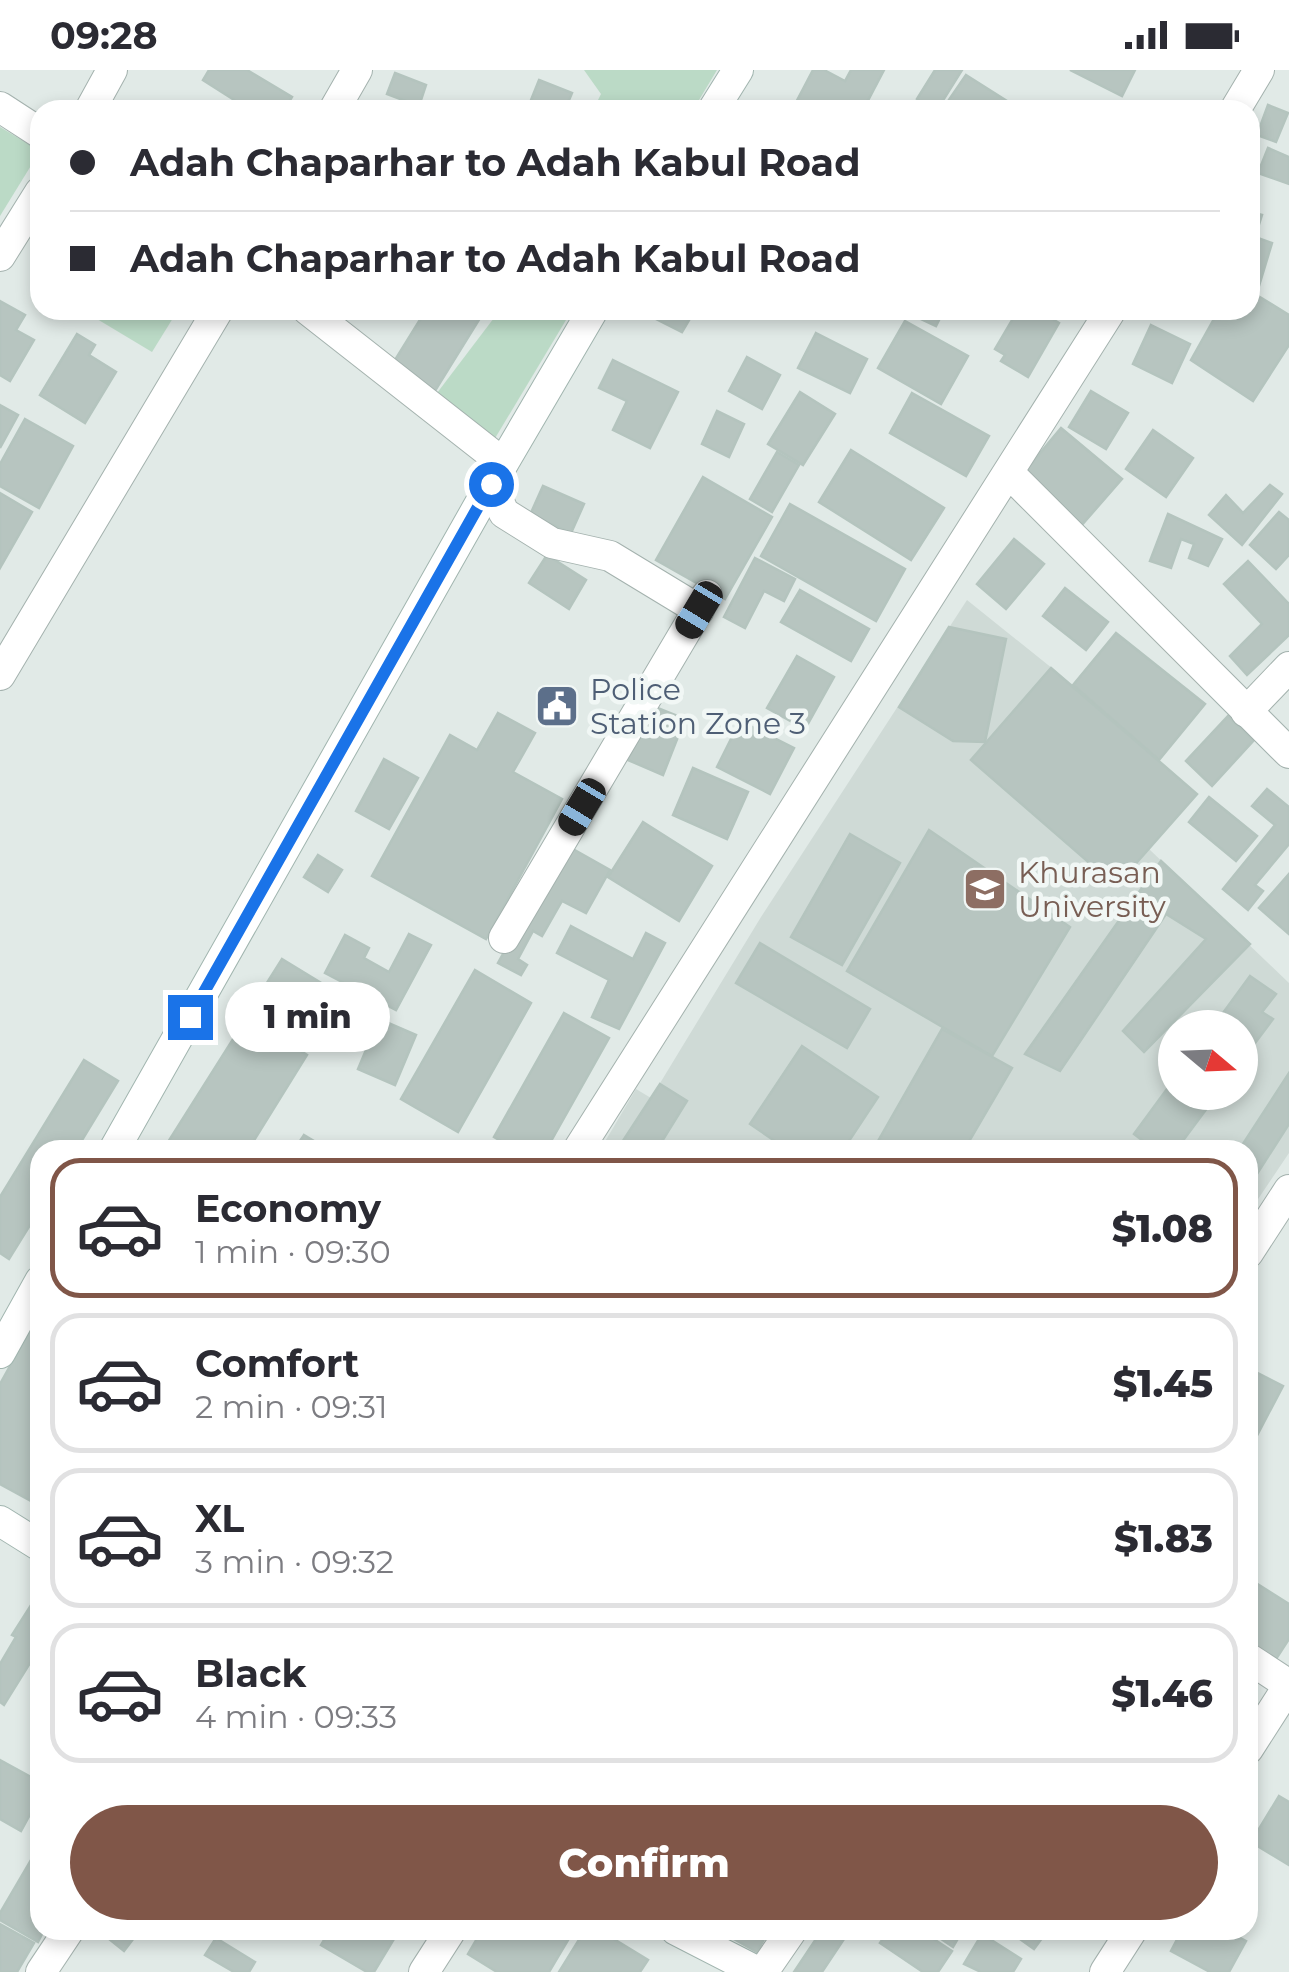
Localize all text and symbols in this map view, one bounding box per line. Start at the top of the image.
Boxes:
text: 09:28 [50,12,157,59]
text: Adah Chaparhar to Adah Kabul Road [130,139,861,186]
text: Adah Chaparhar to Adah Kabul Road [130,235,861,282]
route start [469,462,514,507]
car [671,577,727,643]
place label: Police Station Zone 3 [590,671,806,742]
public building icon: Police Station Zone 3 [534,683,580,729]
car [554,774,610,840]
place label: Khurasan University [1018,854,1167,925]
school or university icon: Khurasan University [962,866,1008,912]
callout: 1 min [225,982,390,1052]
route end [168,995,213,1040]
text: 1 min [263,997,352,1036]
north arrow [1158,1010,1258,1110]
map controls [1158,1010,1258,1110]
icon: car [75,1183,165,1273]
text: Economy [195,1185,381,1232]
text: $1.08 [1112,1205,1213,1252]
text: 1 min · 09:30 [195,1232,391,1271]
icon: car [75,1338,165,1428]
text: Comfort [195,1340,359,1387]
text: $1.45 [1113,1360,1213,1407]
text: 2 min · 09:31 [195,1387,388,1426]
icon: car [75,1493,165,1583]
text: XL [195,1495,244,1542]
text: $1.83 [1114,1515,1213,1562]
text: 3 min · 09:32 [195,1542,394,1581]
icon: car [75,1648,165,1738]
text: Black [195,1650,306,1697]
text: $1.46 [1111,1670,1213,1717]
text: 4 min · 09:33 [195,1697,397,1736]
button: Confirm [70,1805,1218,1920]

